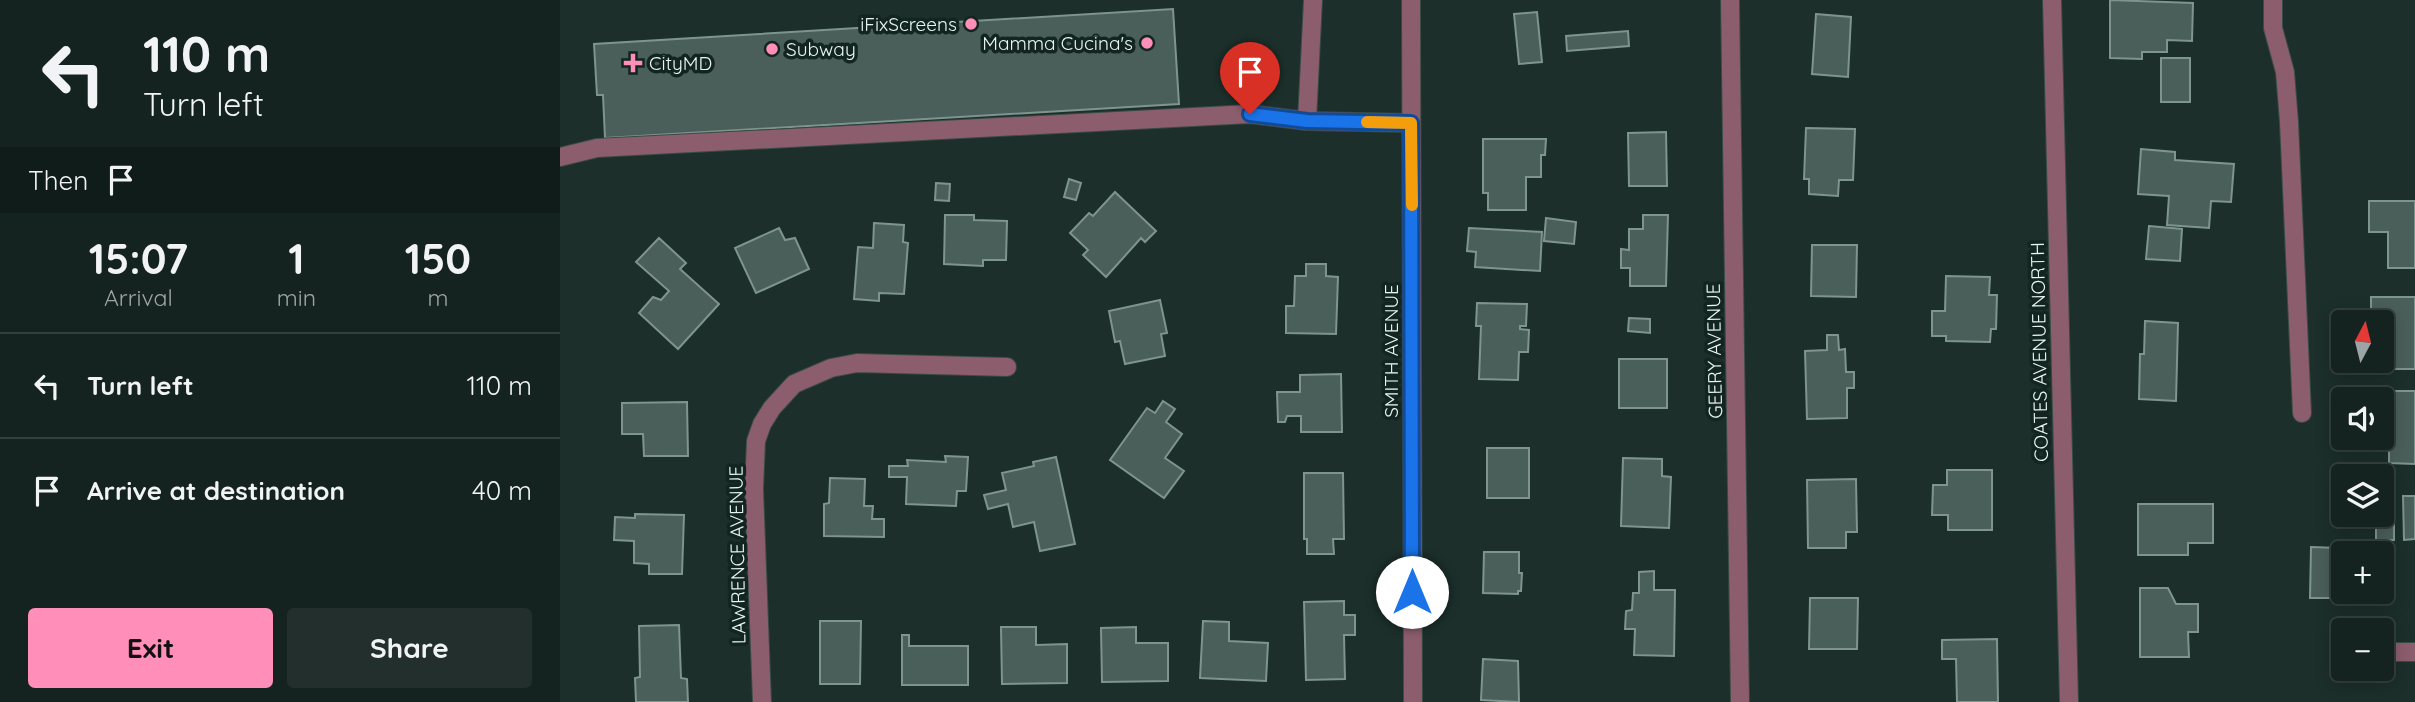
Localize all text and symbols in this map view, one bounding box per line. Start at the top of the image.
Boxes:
place label: iFixScreens [860,12,957,36]
marker: iFixScreens [963,16,979,32]
text: 110 m [143,23,270,84]
icon: left [28,28,119,119]
place label: Mamma Cucina's [982,31,1133,55]
marker: Mamma Cucina's [1139,35,1155,51]
place label: Subway [786,37,856,61]
marker: Subway [764,41,780,57]
pin [1220,42,1280,114]
place label: CityMD [649,51,712,75]
marker: CityMD [623,53,643,73]
icon: arrive [1231,53,1269,91]
text: Turn left [143,84,264,124]
icon: arrive [102,161,140,199]
text: Then [28,164,88,197]
text: 15:07 [89,232,188,285]
text: 1 [288,232,305,285]
text: 150 [405,232,471,285]
street label: COATES AVENUE NORTH [2025,242,2053,462]
text: Arrival [104,283,173,312]
text: min [277,283,316,312]
text: m [427,283,448,312]
street label: GEERY AVENUE [1701,283,1727,419]
street label: SMITH AVENUE [1379,284,1403,418]
north arrow [2331,310,2394,373]
map controls [2331,310,2394,681]
icon: left [28,367,66,405]
text: Turn left [87,369,194,402]
text: 110 m [466,369,532,402]
button: sound [2331,387,2394,450]
button: layers [2331,464,2394,527]
street label: LAWRENCE AVENUE [723,466,751,644]
icon: arrive [28,472,66,510]
text: Arrive at destination [87,474,345,507]
text: 40 m [472,474,532,507]
button: + [2331,541,2394,604]
position arrow [1375,555,1449,629]
button: Exit [28,608,273,688]
button: Share [287,608,532,688]
button: − [2331,618,2394,681]

